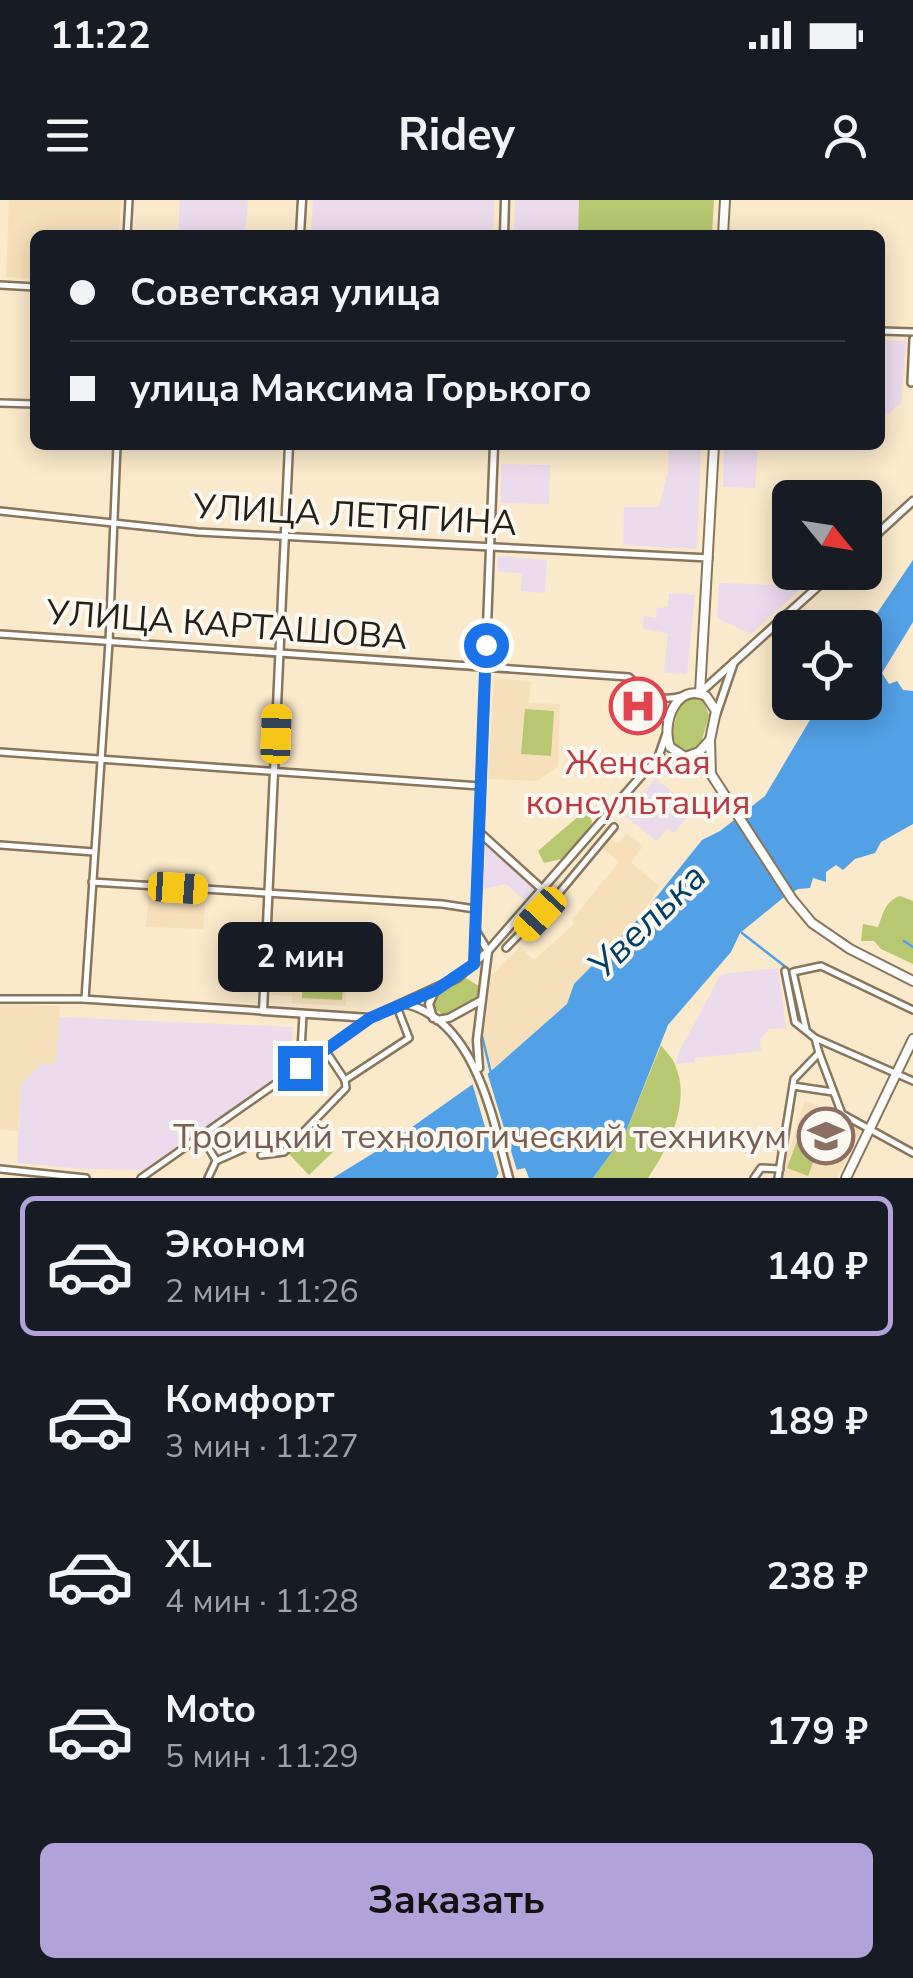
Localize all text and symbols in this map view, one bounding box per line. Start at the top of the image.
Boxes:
text: 11:22 [50,10,151,61]
text: Ridey [398,105,515,166]
icon: menu [40,108,95,163]
icon: person [818,108,873,163]
text: Советская улица [130,267,441,318]
text: улица Максима Горького [130,363,592,414]
north arrow [772,480,882,590]
map controls [772,480,882,720]
street label: УЛИЦА ЛЕТЯГИНА [191,483,518,547]
street label: УЛИЦА КАРТАШОВА [44,589,409,661]
button: locate [772,610,882,720]
route start [464,623,509,668]
hospital icon: Женская консультация [608,676,668,736]
car [260,703,292,765]
place label: Женская консультация [525,739,751,826]
water label: Увелька [577,852,717,990]
car [147,871,209,905]
car [509,882,571,946]
callout: 2 мин [218,923,382,993]
text: 2 мин [256,935,345,978]
route end [278,1046,323,1091]
school or university icon: Троицкий технологический техникум [796,1106,856,1166]
place label: Троицкий технологический техникум [173,1113,787,1160]
text: Эконом [165,1219,306,1270]
icon: car [45,1221,135,1311]
text: 140 ₽ [767,1241,868,1292]
text: 2 мин · 11:26 [165,1270,359,1313]
text: Комфорт [165,1374,334,1425]
icon: car [45,1376,135,1466]
text: 189 ₽ [767,1396,868,1447]
text: 3 мин · 11:27 [165,1425,359,1468]
text: XL [165,1529,212,1580]
icon: car [45,1531,135,1621]
text: 238 ₽ [767,1551,868,1602]
text: 4 мин · 11:28 [165,1580,359,1623]
text: Moto [165,1684,256,1735]
icon: car [45,1686,135,1776]
text: 179 ₽ [767,1706,868,1757]
text: 5 мин · 11:29 [165,1735,359,1778]
button: Заказать [40,1843,873,1958]

